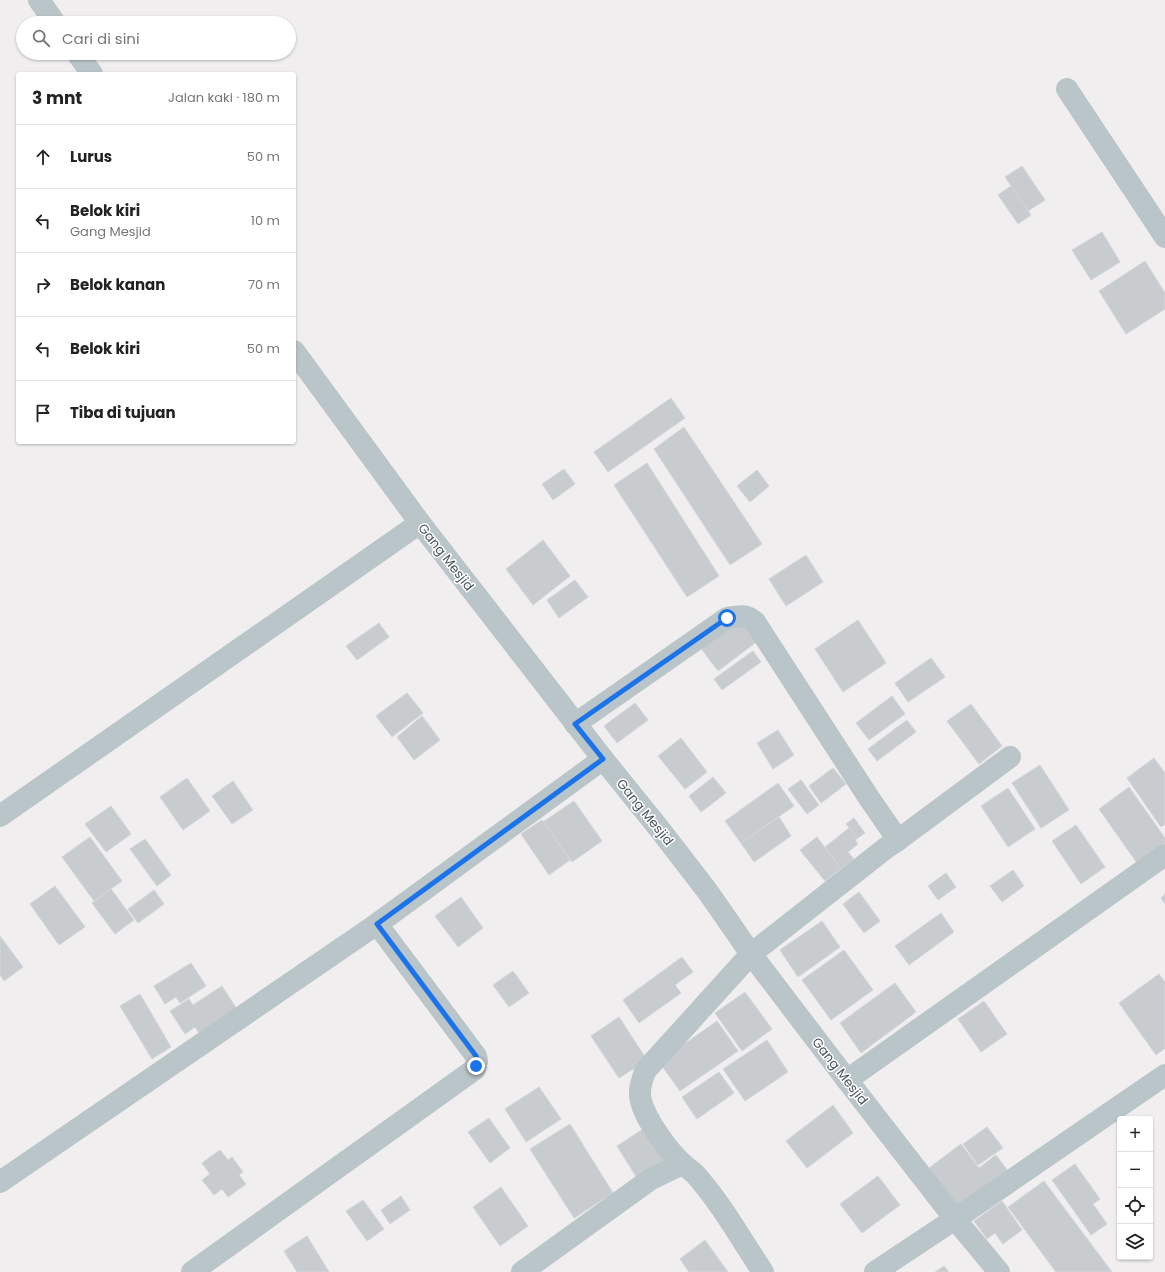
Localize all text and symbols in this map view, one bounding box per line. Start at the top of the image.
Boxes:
search box [16,16,296,60]
icon: search [30,27,52,49]
text: Cari di sini [62,28,140,49]
text: 3 mnt [32,86,82,110]
text: Jalan kaki · 180 m [168,88,280,107]
icon: ahead [32,146,54,168]
text: Lurus [70,146,112,167]
text: 50 m [247,147,280,166]
text: Belok kiri [70,200,140,221]
icon: left [32,210,54,232]
text: 10 m [251,211,280,230]
text: Gang Mesjid [70,222,151,241]
icon: right [32,274,54,296]
text: Belok kanan [70,274,165,295]
text: 70 m [248,275,280,294]
icon: left [32,338,54,360]
text: Belok kiri [70,338,140,359]
text: 50 m [247,339,280,358]
icon: arrive [32,402,54,424]
text: Tiba di tujuan [70,402,176,423]
street label: Gang Mesjid [414,519,478,595]
route start [718,609,736,627]
street label: Gang Mesjid [612,775,678,849]
street label: Gang Mesjid [808,1033,872,1109]
route end [467,1057,485,1075]
map controls [1117,1116,1153,1260]
button: + [1117,1116,1153,1152]
button: − [1117,1152,1153,1188]
button: locate [1117,1188,1153,1224]
button: layers [1117,1224,1153,1260]

